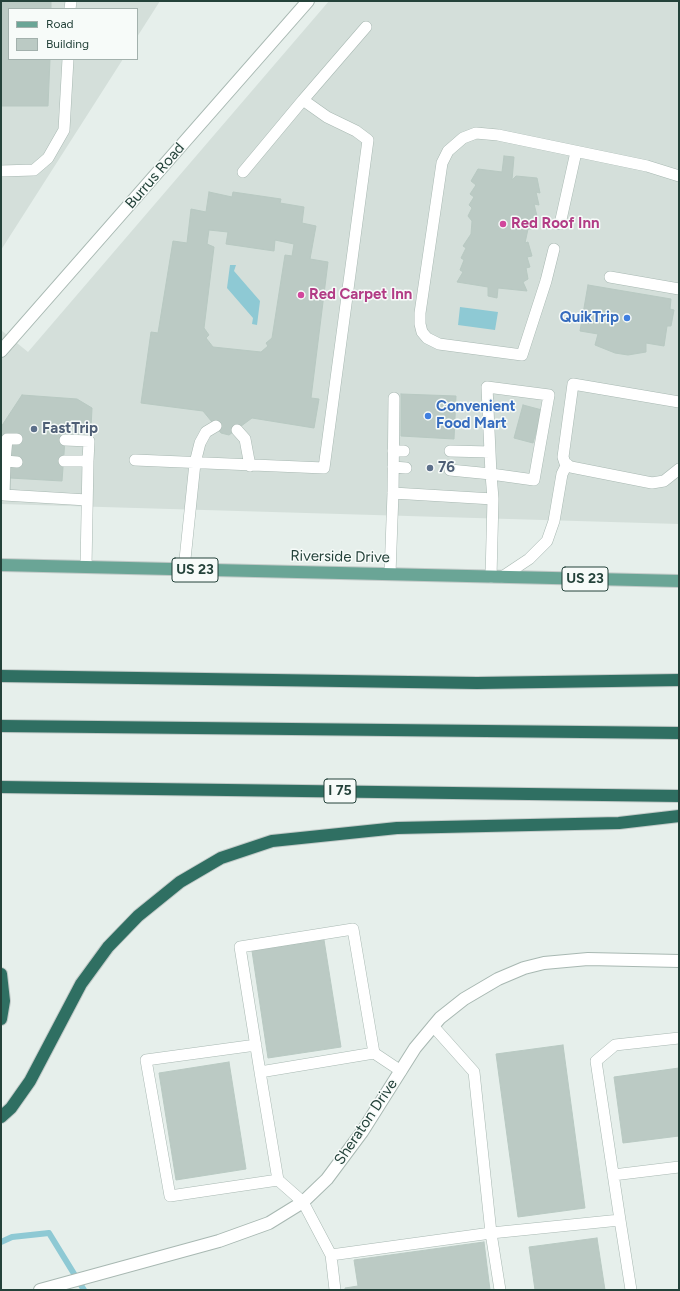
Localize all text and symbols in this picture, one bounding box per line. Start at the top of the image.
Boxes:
legend [8,8,138,60]
text: Road [46,17,74,31]
text: Building [46,37,89,51]
street label: Burrus Road [122,139,188,213]
place label: Red Roof Inn [511,215,599,233]
marker: Red Roof Inn [498,219,508,229]
place label: Red Carpet Inn [309,286,412,304]
marker: Red Carpet Inn [296,290,306,300]
place label: QuikTrip [560,309,619,327]
marker: QuikTrip [622,313,632,323]
place label: Convenient Food Mart [436,398,516,433]
marker: Convenient Food Mart [423,411,433,421]
place label: FastTrip [42,420,98,438]
marker: FastTrip [29,424,39,434]
place label: 76 [438,459,455,477]
marker: 76 [425,463,435,473]
street label: Riverside Drive [290,547,390,567]
road number: US 23 [172,558,218,582]
road number: US 23 [562,567,608,591]
road number: I 75 [324,779,356,803]
street label: Sheraton Drive [331,1076,401,1168]

